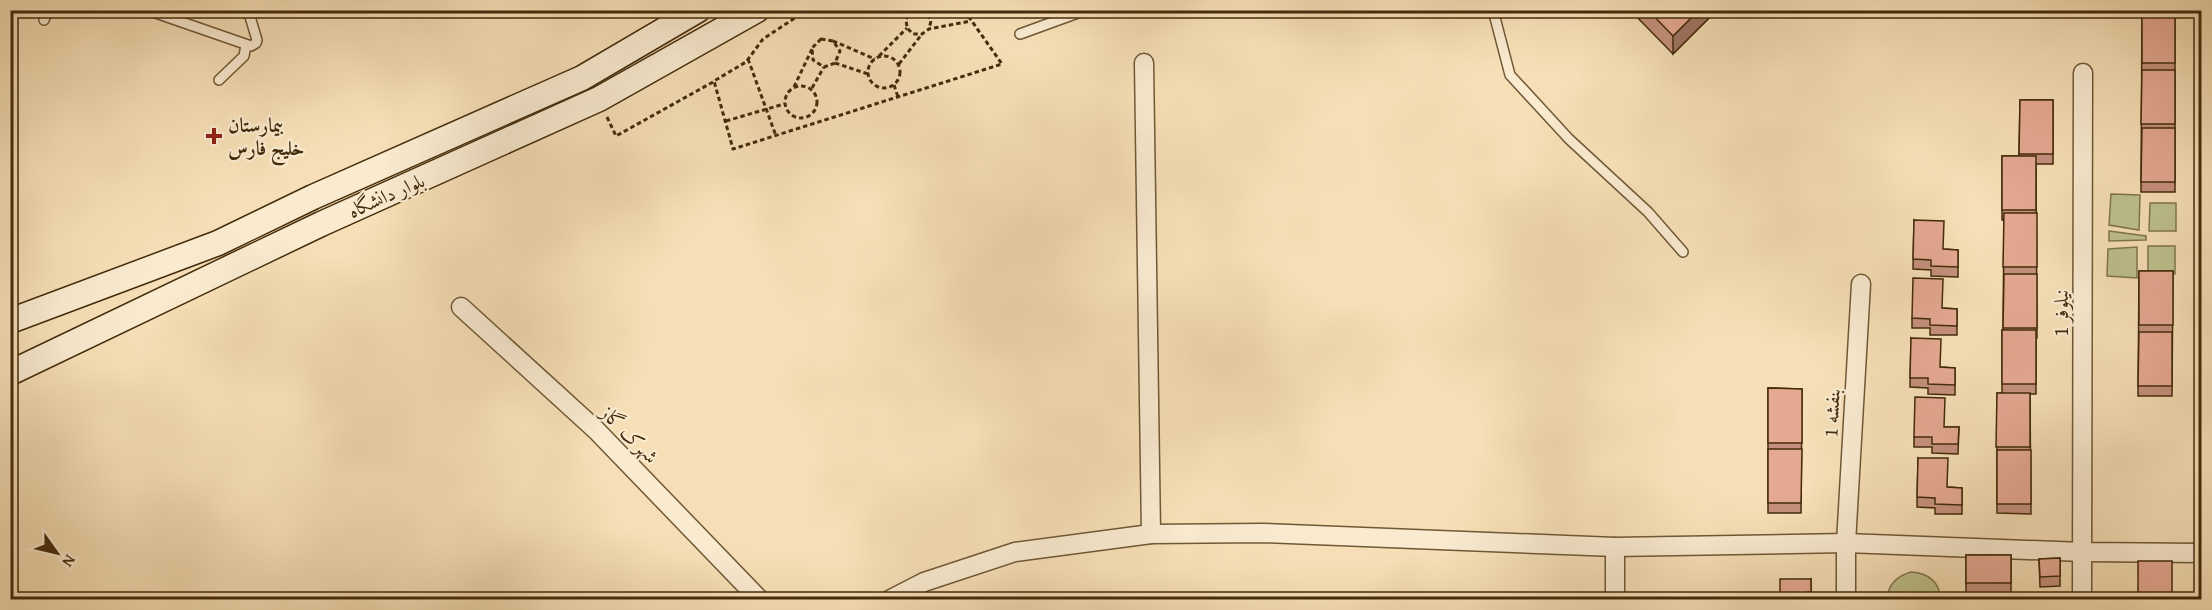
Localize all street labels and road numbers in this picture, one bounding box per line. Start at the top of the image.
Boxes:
street label: بلوار دانشگاه [343,165,429,225]
street label: نیلوفر 1 [2046,289,2075,337]
street label: بنفشه 1 [1815,388,1847,438]
street label: شهرک گاز [593,397,666,470]

